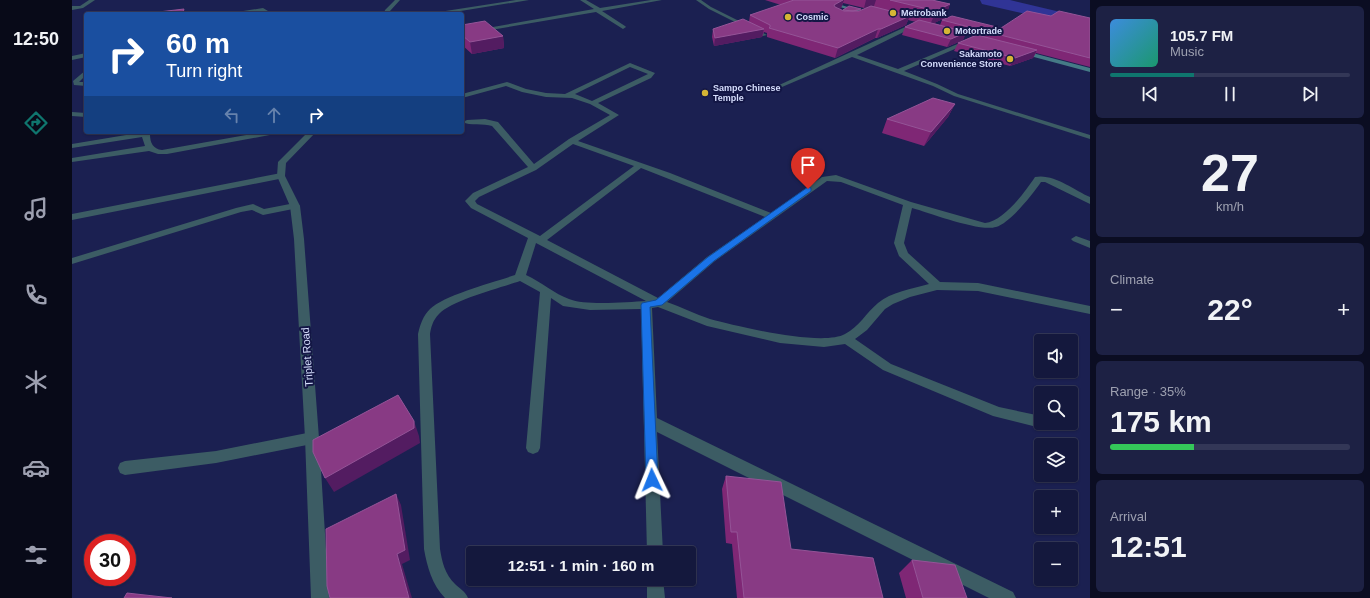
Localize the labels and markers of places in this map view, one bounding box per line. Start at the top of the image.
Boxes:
marker: Metrobank [888,8,898,18]
place label: Metrobank [901,8,948,18]
marker: Cosmic [783,12,793,22]
place label: Cosmic [796,12,829,22]
marker: Motortrade [942,26,952,36]
place label: Motortrade [955,26,1002,36]
place label: Sakamoto Convenience Store [920,49,1003,69]
marker: Sakamoto Convenience Store [1005,54,1015,64]
place label: Sampo Chinese Temple [713,83,781,103]
marker: Sampo Chinese Temple [700,88,710,98]
pin [791,148,825,189]

